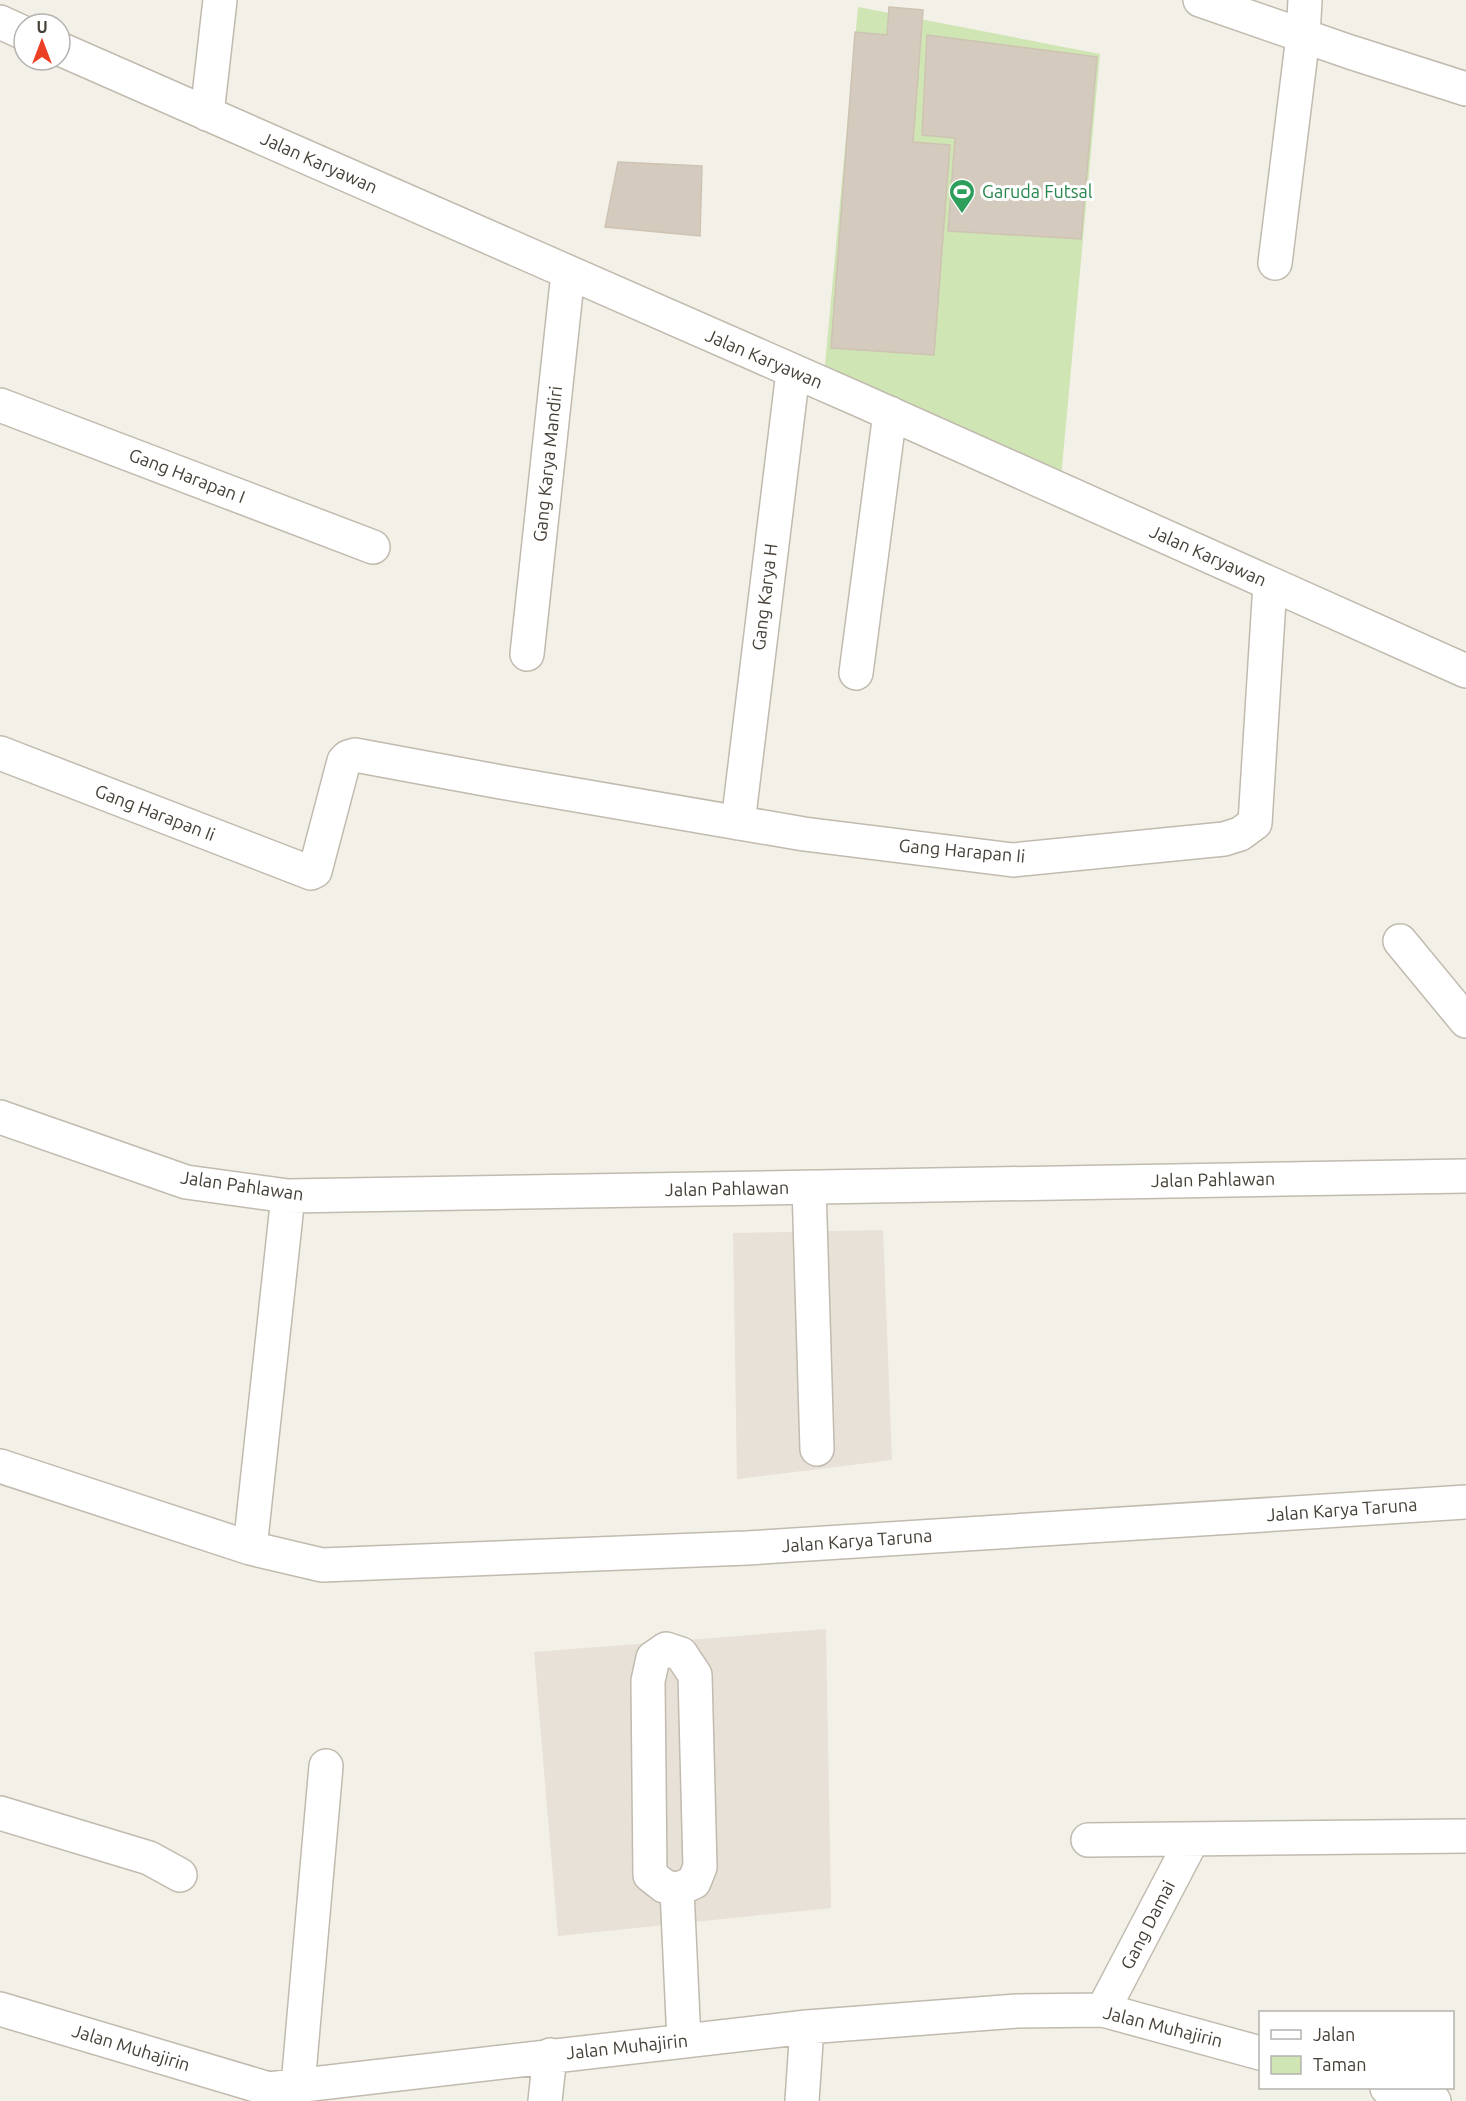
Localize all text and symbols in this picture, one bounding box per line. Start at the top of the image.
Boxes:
north arrow [12,12,72,72]
text: U [36,18,48,36]
street label: Jalan Karyawan [258,127,381,197]
sports icon: Garuda Futsal [947,177,977,215]
place label: Garuda Futsal [982,181,1093,201]
street label: Jalan Karyawan [703,324,826,392]
street label: Gang Karya Mandiri [529,385,565,543]
street label: Gang Harapan I [127,444,248,506]
street label: Jalan Karyawan [1147,520,1270,590]
street label: Gang Karya H [748,542,781,652]
street label: Gang Harapan Ii [93,780,218,844]
street label: Gang Harapan Ii [898,835,1026,865]
street label: Jalan Pahlawan [179,1166,305,1204]
street label: Jalan Pahlawan [1151,1168,1275,1190]
street label: Jalan Pahlawan [665,1177,789,1199]
street label: Jalan Karya Taruna [1266,1494,1418,1524]
street label: Jalan Karya Taruna [781,1525,933,1555]
street label: Gang Damai [1116,1877,1178,1972]
street label: Jalan Muhajirin [1102,2002,1225,2051]
legend [1259,2011,1454,2089]
street label: Jalan Muhajirin [70,2020,193,2074]
text: Jalan [1313,2024,1355,2044]
street label: Jalan Muhajirin [565,2030,689,2062]
text: Taman [1313,2054,1367,2074]

